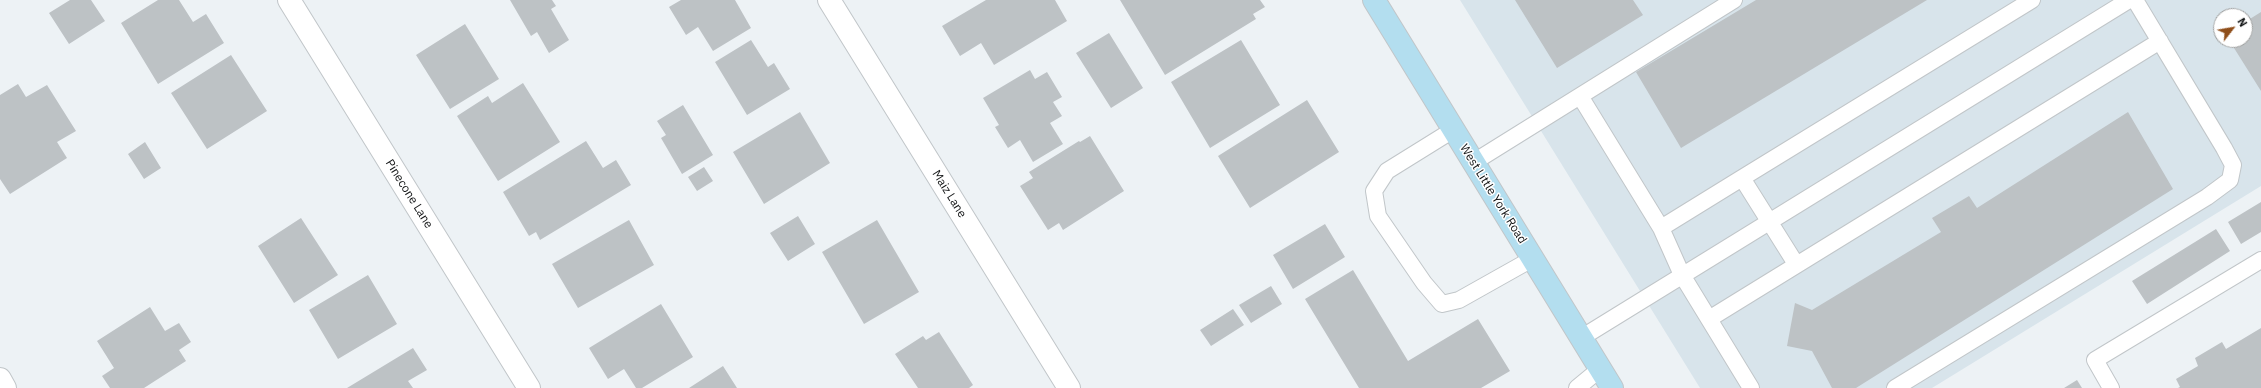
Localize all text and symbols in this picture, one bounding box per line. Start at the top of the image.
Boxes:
north arrow [2213,8,2253,48]
text: N [2234,15,2250,29]
street label: West Little York Road [1457,142,1529,246]
street label: Pinecone Lane [382,157,436,231]
street label: Maiz Lane [929,168,969,220]

